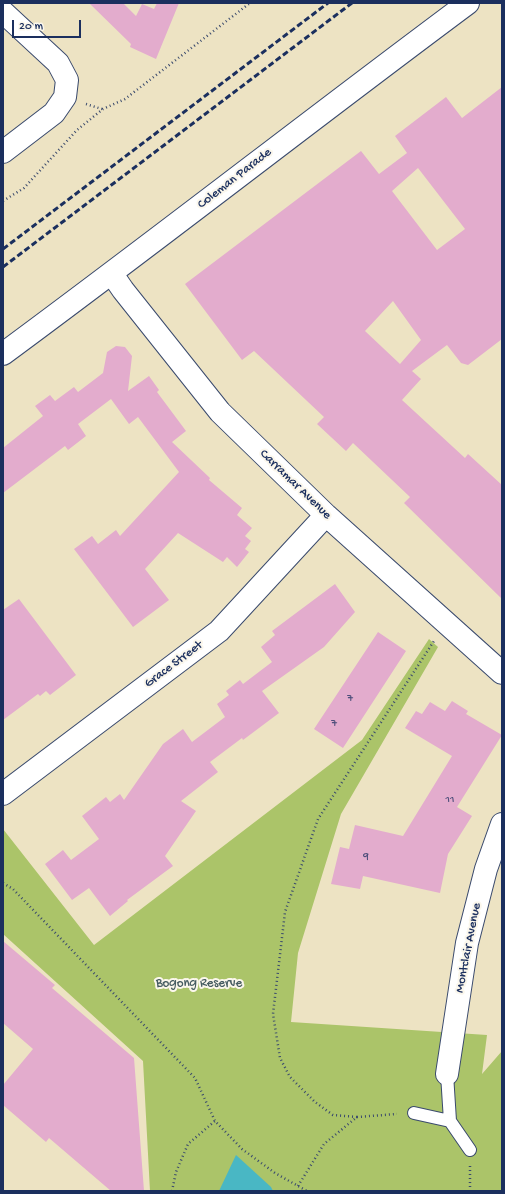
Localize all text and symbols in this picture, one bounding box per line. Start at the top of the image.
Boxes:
scale bar [14,12,83,38]
text: 20 m [19,20,43,34]
street label: Coleman Parade [195,145,275,213]
street label: Carramar Avenue [256,447,334,523]
street label: Grace Street [142,638,206,692]
house number: 7 [347,692,353,706]
house number: 7 [331,717,337,731]
house number: 11 [446,793,454,807]
house number: 9 [363,850,369,864]
street label: Montclair Avenue [453,902,485,994]
park label: Bogong Reserve [156,976,242,992]

